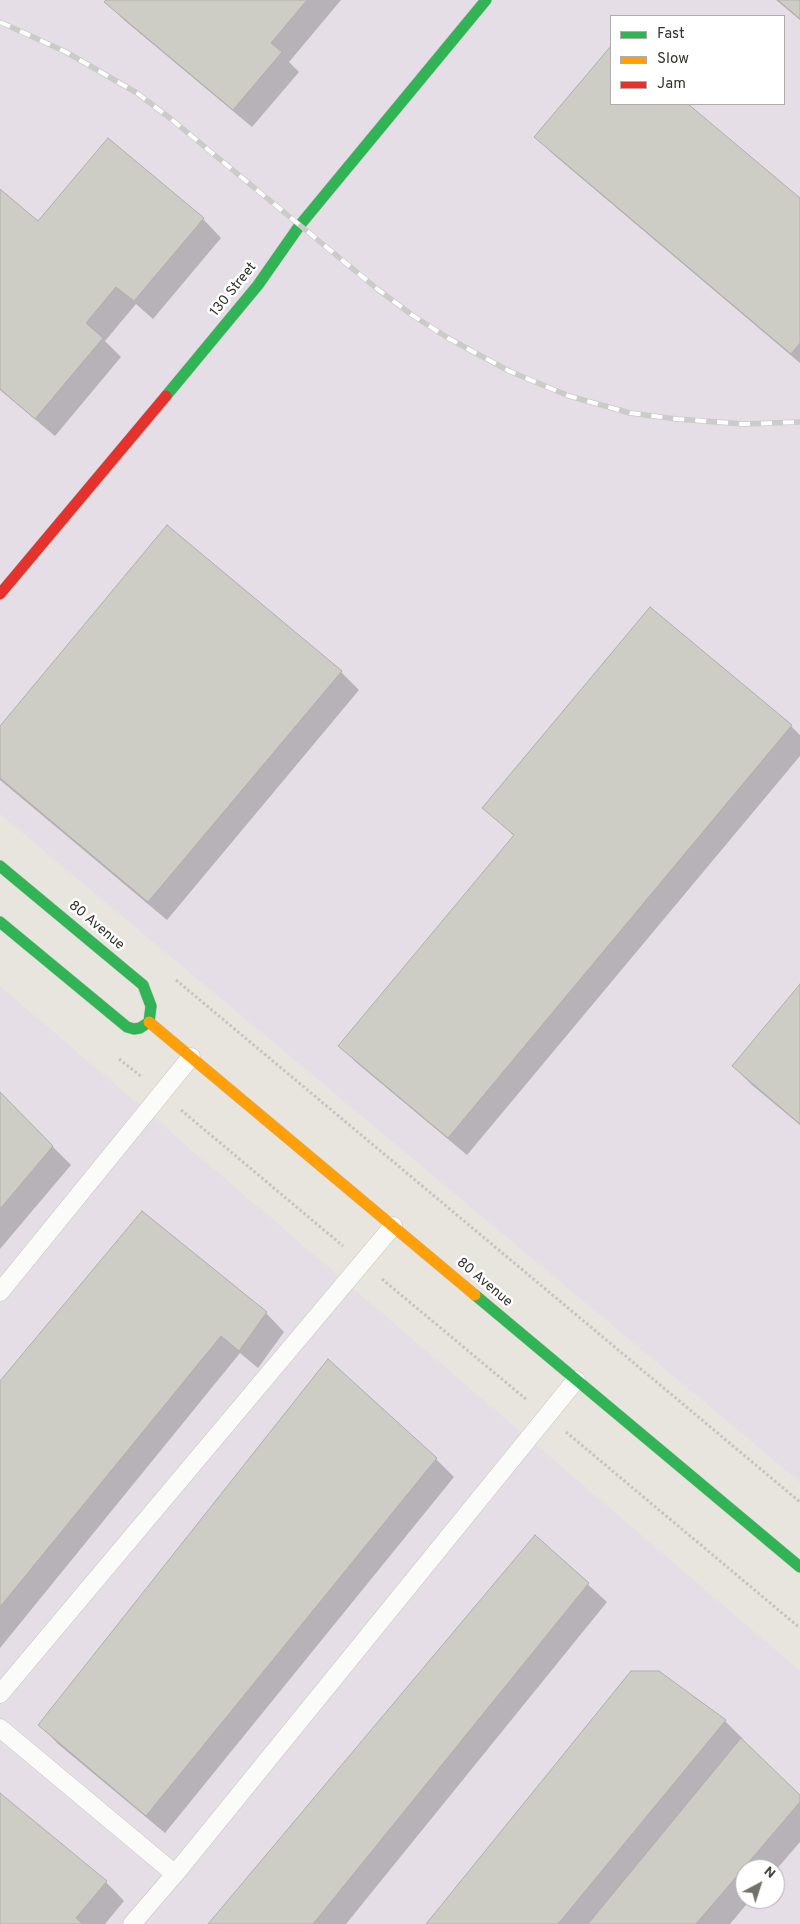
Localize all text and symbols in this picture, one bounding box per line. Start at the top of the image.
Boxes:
legend [610,15,785,105]
text: Fast [657,25,685,44]
text: Slow [657,50,689,69]
text: Jam [657,75,686,94]
street label: 130 Street [207,260,261,320]
street label: 80 Avenue [65,898,127,954]
street label: 80 Avenue [453,1255,515,1311]
north arrow [735,1859,785,1909]
text: N [760,1863,779,1883]

